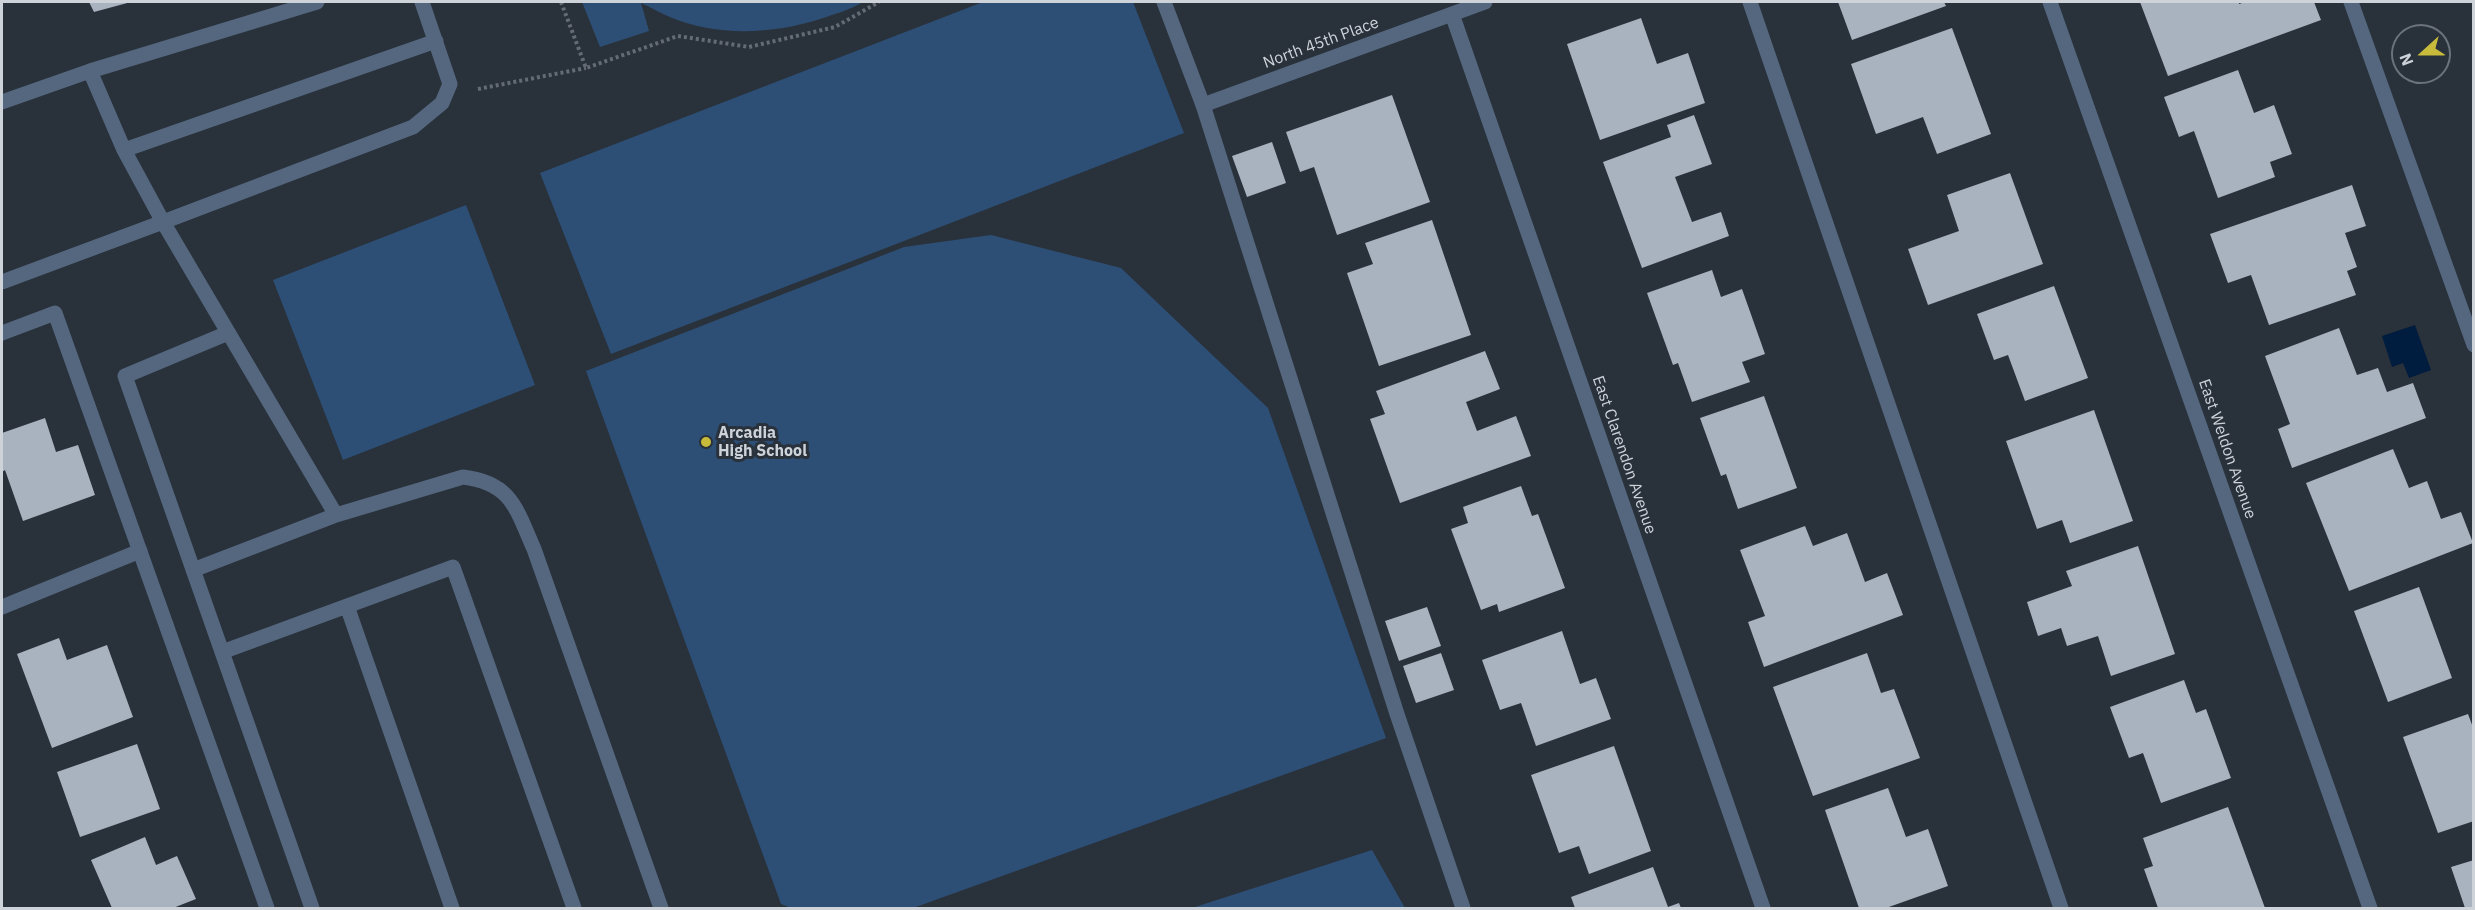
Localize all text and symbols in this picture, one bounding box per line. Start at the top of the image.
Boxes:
street label: North 45th Place [1261,13,1381,73]
north arrow [2391,24,2451,84]
text: N [2395,51,2417,69]
street label: East Clarendon Avenue [1588,373,1660,537]
street label: East Weldon Avenue [2194,377,2260,521]
place label: Arcadia High School [718,423,807,461]
marker: Arcadia High School [699,435,713,449]

